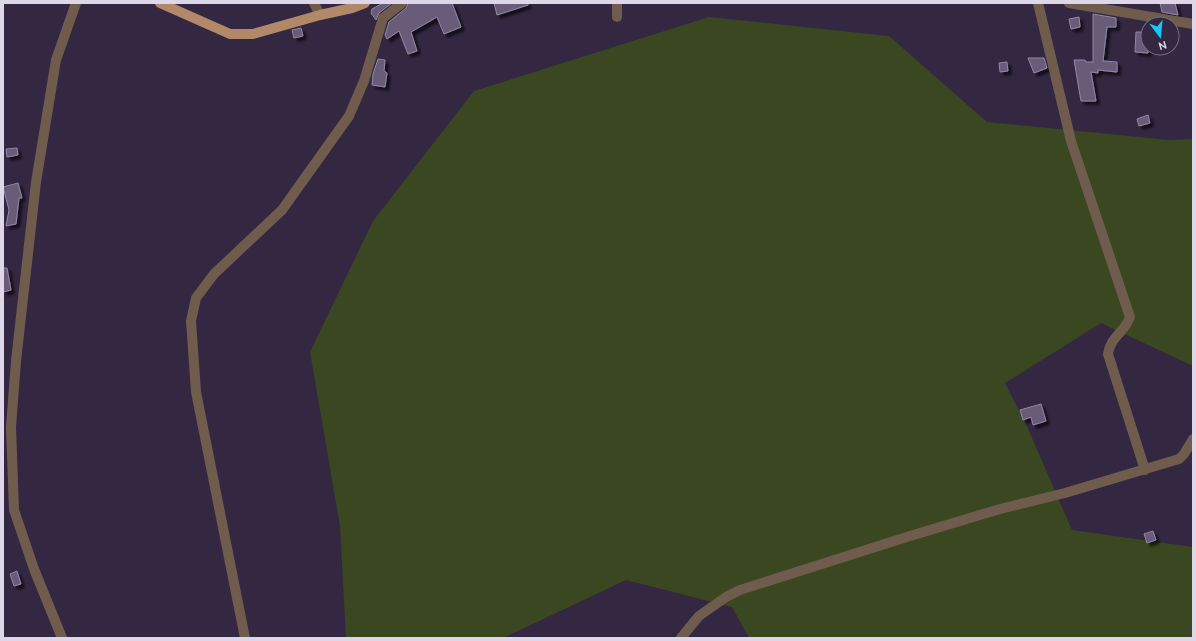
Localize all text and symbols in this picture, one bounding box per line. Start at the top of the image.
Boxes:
north arrow [1140,16,1180,56]
text: N [1157,39,1168,53]

